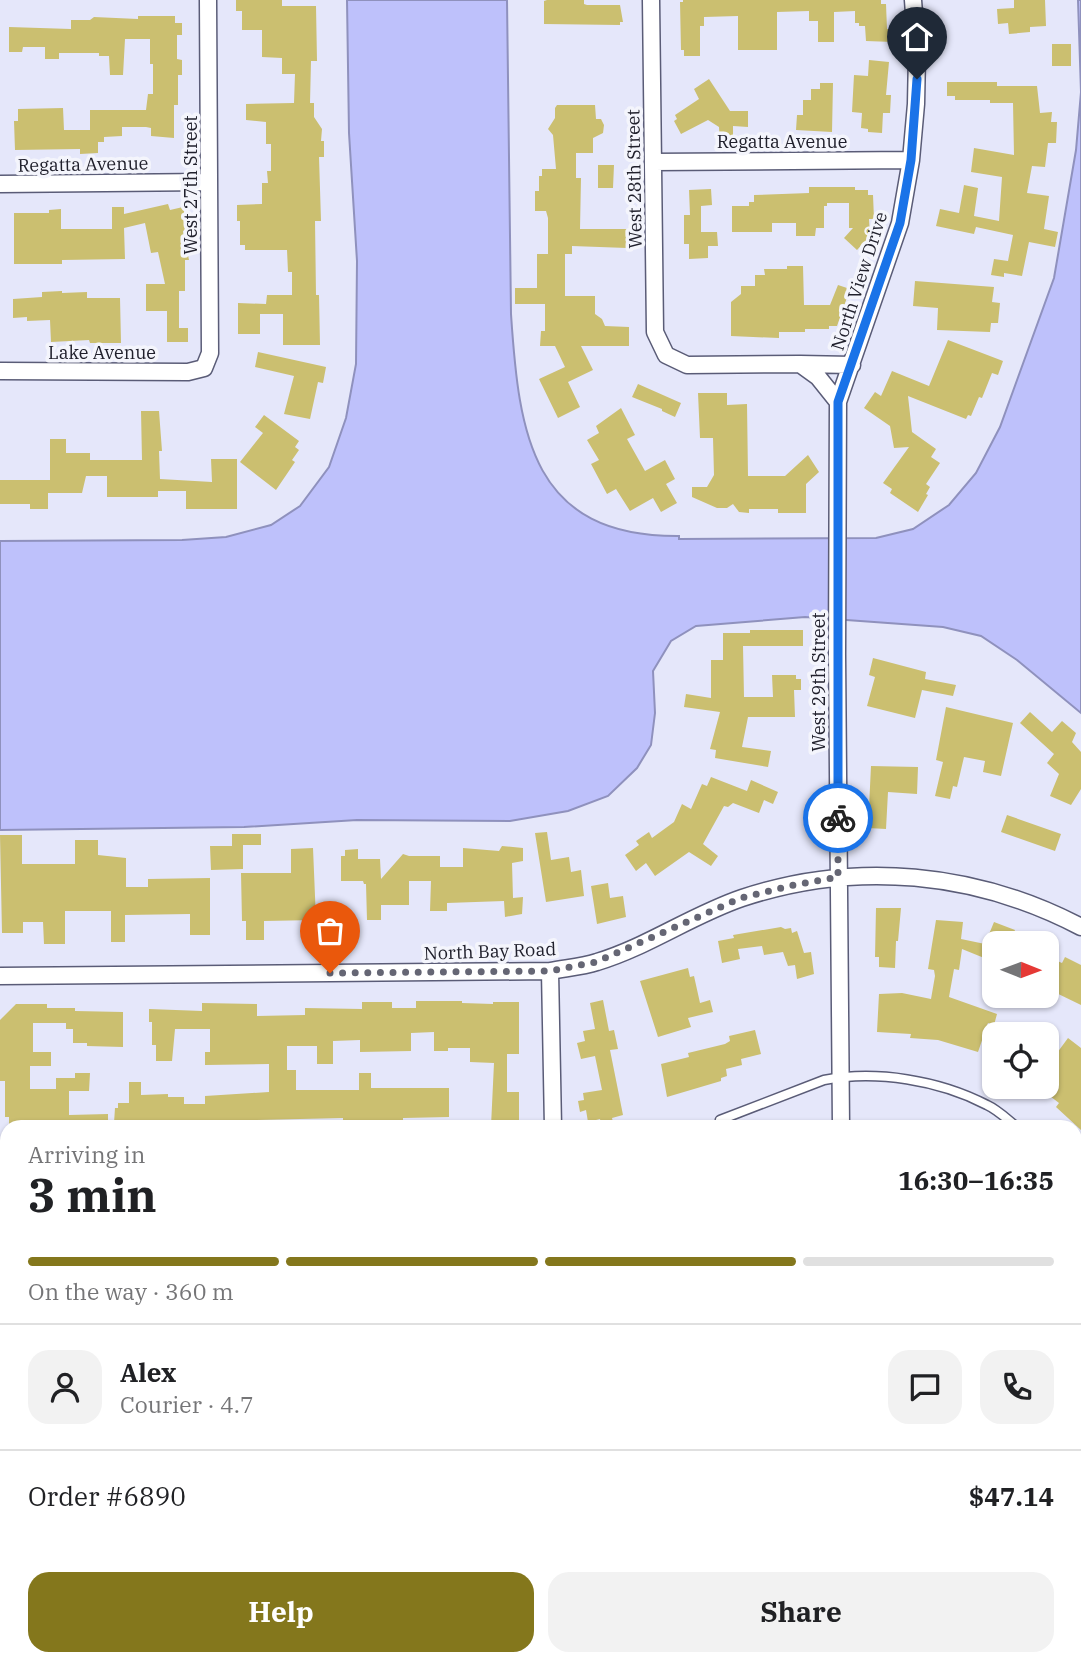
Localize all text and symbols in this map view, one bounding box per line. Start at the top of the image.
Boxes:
pin [887,7,947,79]
icon: home [898,18,936,56]
street label: West 28th Street [621,109,647,249]
street label: West 27th Street [179,115,202,255]
street label: Regatta Avenue [717,130,847,153]
street label: Regatta Avenue [17,151,149,177]
street label: North View Drive [826,209,892,353]
street label: Lake Avenue [48,341,156,364]
street label: West 29th Street [807,612,830,752]
courier [803,783,873,853]
icon: bike [819,799,857,837]
pin [300,901,360,973]
icon: bag [311,912,349,950]
north arrow [982,931,1059,1008]
map controls [982,931,1059,1099]
street label: North Bay Road [423,937,557,965]
button: locate [982,1022,1059,1099]
text: Arriving in [28,1139,145,1169]
text: 16:30–16:35 [898,1163,1054,1197]
text: 3 min [28,1165,157,1225]
text: On the way · 360 m [28,1276,234,1306]
button: person [28,1350,102,1424]
button: chat [888,1350,962,1424]
button: phone [980,1350,1054,1424]
text: Alex [120,1355,176,1389]
text: Courier · 4.7 [120,1389,254,1419]
text: Order #6890 [28,1479,186,1513]
text: $47.14 [969,1479,1054,1513]
button: Help [28,1572,534,1652]
button: Share [548,1572,1054,1652]

